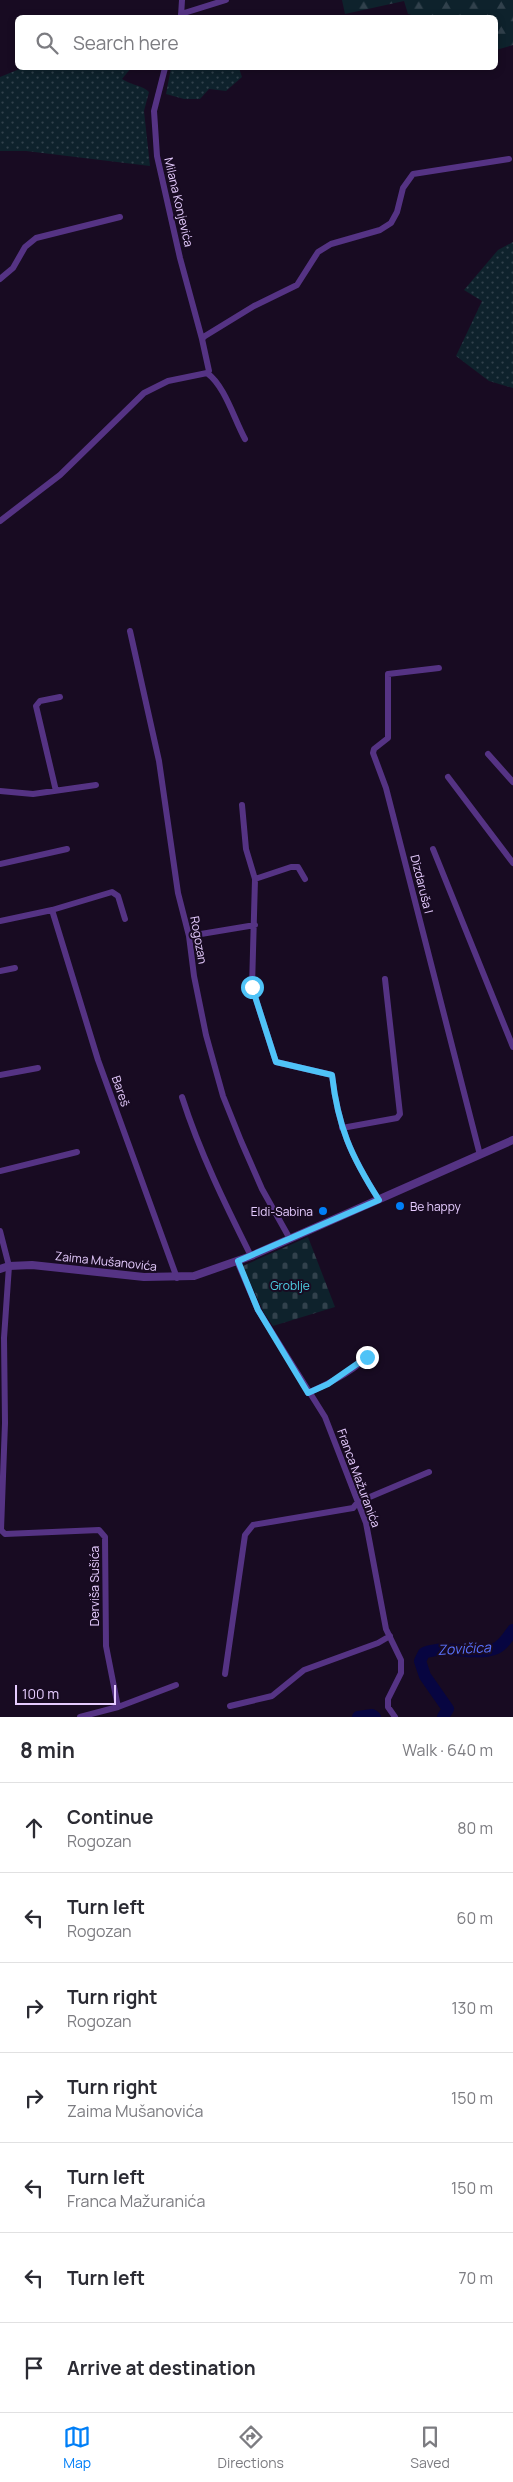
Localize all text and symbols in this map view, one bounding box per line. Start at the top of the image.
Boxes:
search box [15,15,498,70]
icon: search [33,29,61,57]
text: Search here [73,30,179,56]
street label: Milana Konjevića [160,156,198,248]
street label: Dizdaruša I [406,853,438,915]
street label: Rogozan [186,915,212,965]
route start [241,976,264,999]
street label: Bareš [108,1073,134,1109]
place label: Be happy [410,1198,462,1215]
marker: Be happy [394,1200,406,1212]
place label: Eldi-Sabina [251,1203,313,1220]
marker: Eldi-Sabina [317,1205,329,1217]
street label: Zaima Mušanovića [54,1247,158,1275]
park label: Groblje [270,1277,310,1294]
route end [356,1346,379,1369]
street label: Franca Mažuranića [333,1426,385,1530]
street label: Derviša Sušića [86,1546,103,1626]
water label: Zovičica [437,1637,492,1659]
scale bar [15,1682,116,1705]
text: 100 m [22,1684,59,1703]
text: 8 min [20,1736,75,1764]
text: Walk · 640 m [402,1739,493,1761]
text: Continue [67,1804,153,1830]
icon: ahead [20,1814,48,1842]
text: 80 m [457,1817,493,1839]
text: Rogozan [67,1830,132,1852]
text: Turn left [67,1894,145,1920]
icon: left [20,1904,48,1932]
text: 60 m [457,1907,493,1929]
text: Rogozan [67,1920,132,1942]
text: Turn right [67,1984,157,2010]
icon: right [20,1994,48,2022]
text: 130 m [451,1997,493,2019]
text: Rogozan [67,2010,132,2032]
text: Turn right [67,2074,157,2100]
icon: right [20,2084,48,2112]
text: 150 m [451,2087,493,2109]
text: Zaima Mušanovića [67,2100,204,2122]
text: Turn left [67,2164,145,2190]
icon: left [20,2174,48,2202]
text: 150 m [451,2177,493,2199]
text: Franca Mažuranića [67,2190,205,2212]
icon: left [20,2264,48,2292]
text: Turn left [67,2265,145,2291]
text: 70 m [458,2267,493,2289]
icon: arrive [20,2354,48,2382]
text: Arrive at destination [67,2355,256,2381]
tab: Map [63,2423,91,2472]
tab: Directions [218,2423,284,2472]
tab: Saved [410,2423,450,2472]

